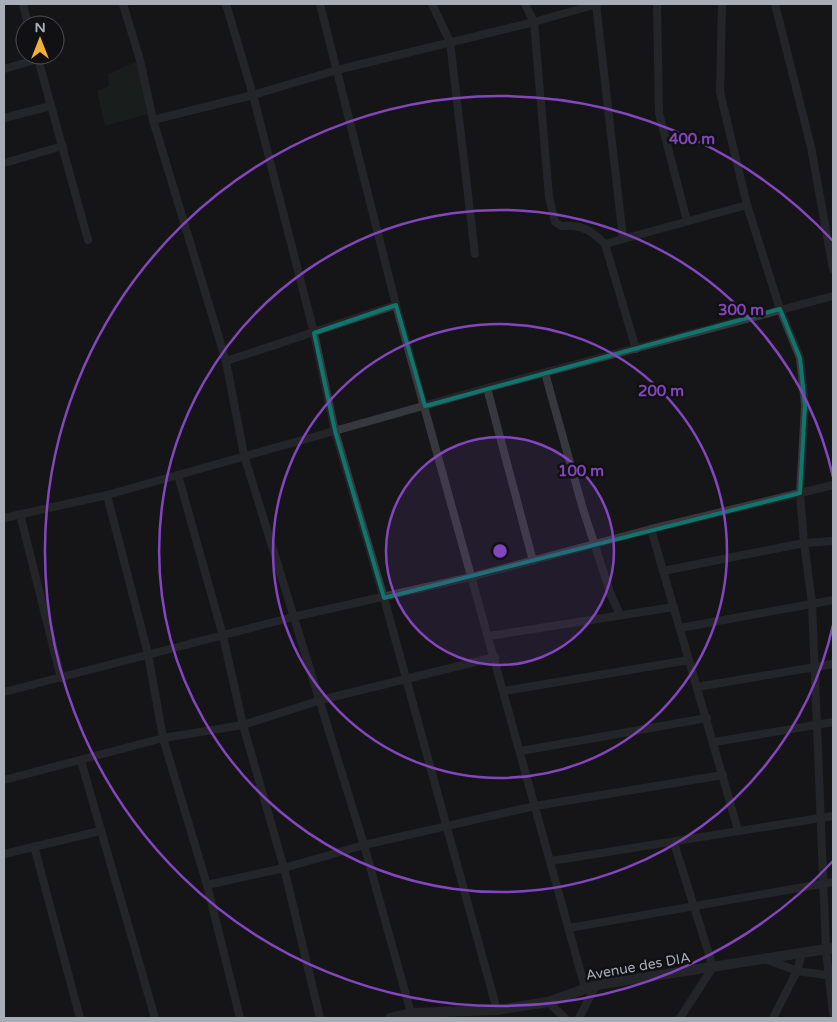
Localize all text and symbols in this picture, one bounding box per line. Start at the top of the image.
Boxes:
north arrow [15,15,65,65]
text: N [34,19,46,36]
text: 400 m [669,130,715,148]
text: 300 m [718,301,764,319]
text: 200 m [638,382,684,400]
text: 100 m [558,462,604,480]
centre of rings [491,542,509,560]
street label: Avenue des DIA [585,949,692,984]

